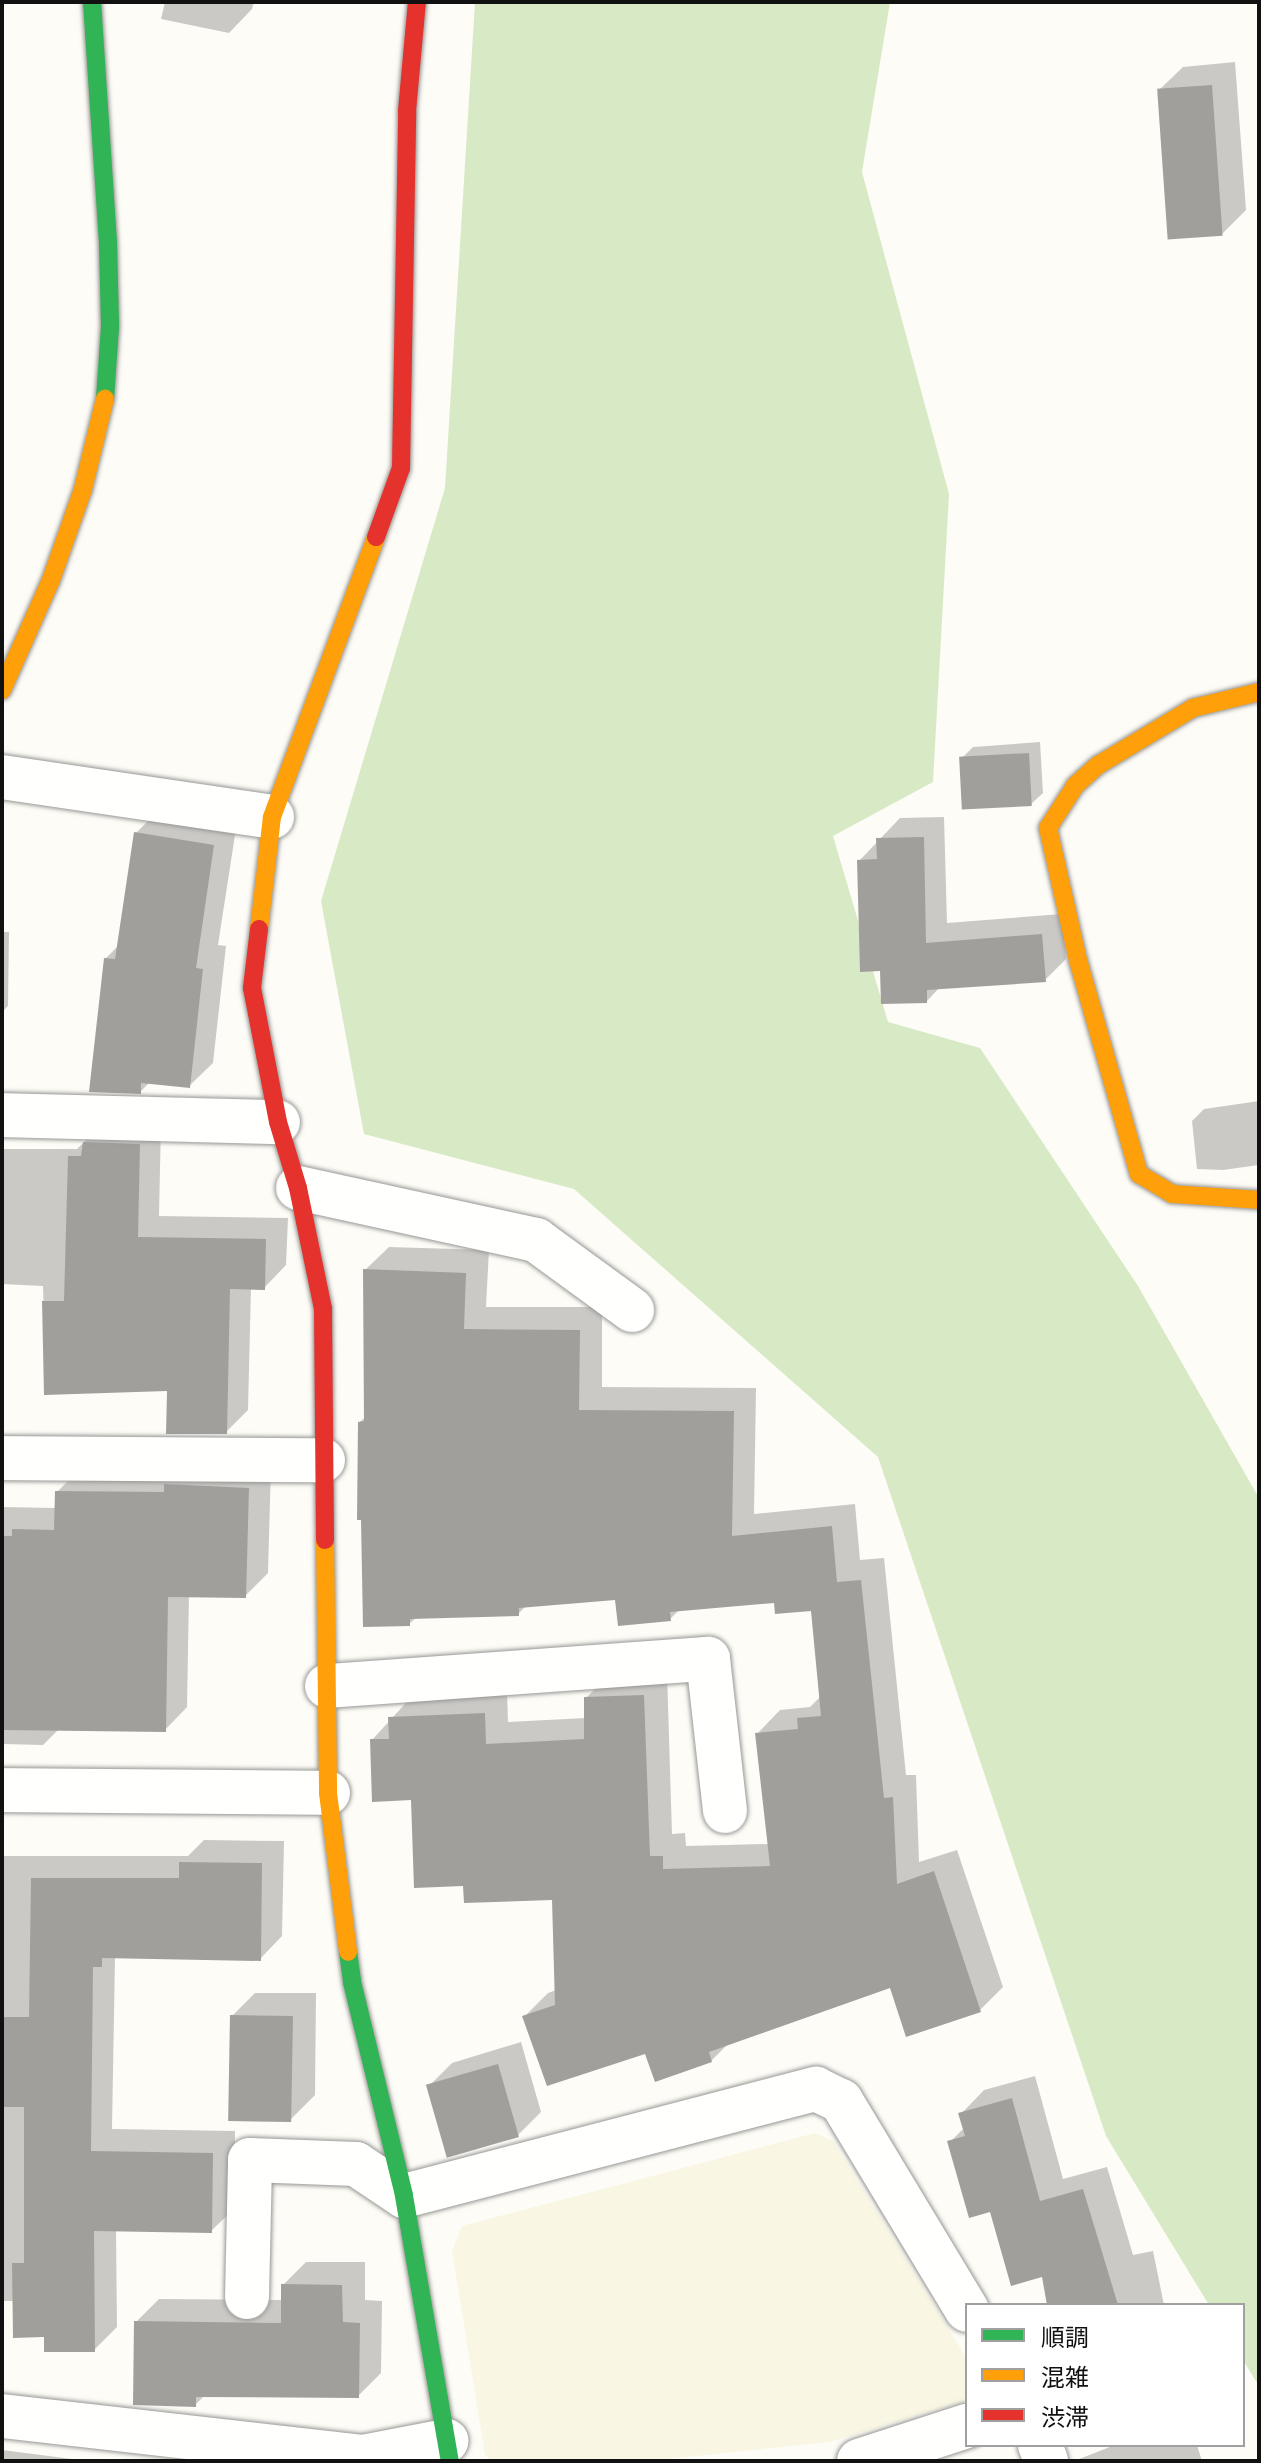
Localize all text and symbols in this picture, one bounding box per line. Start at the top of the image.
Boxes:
legend [965,2303,1245,2447]
text: 順調 [1041,2318,1089,2353]
text: 混雑 [1041,2358,1089,2393]
text: 渋滞 [1041,2398,1089,2433]

